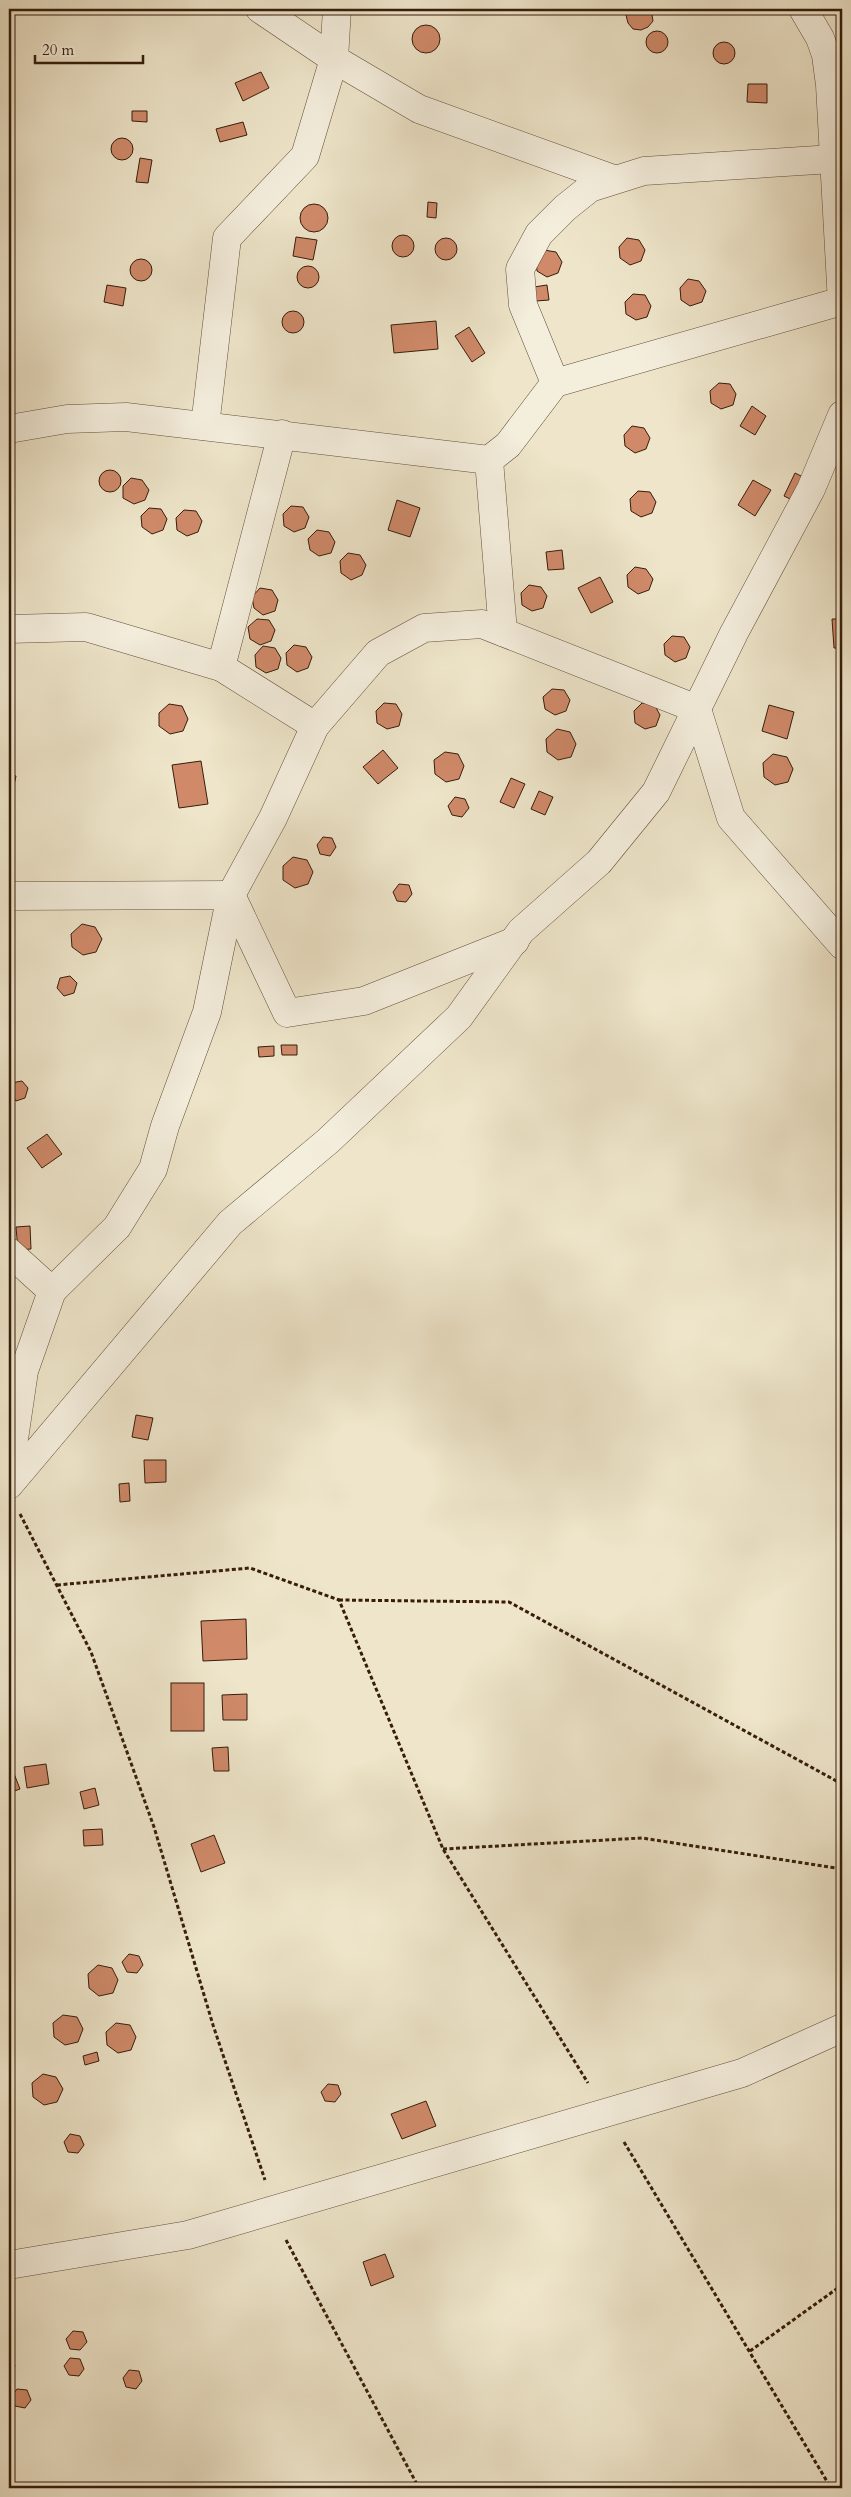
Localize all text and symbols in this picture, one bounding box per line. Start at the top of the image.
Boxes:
scale bar [35,32,142,64]
text: 20 m [42,40,74,60]

